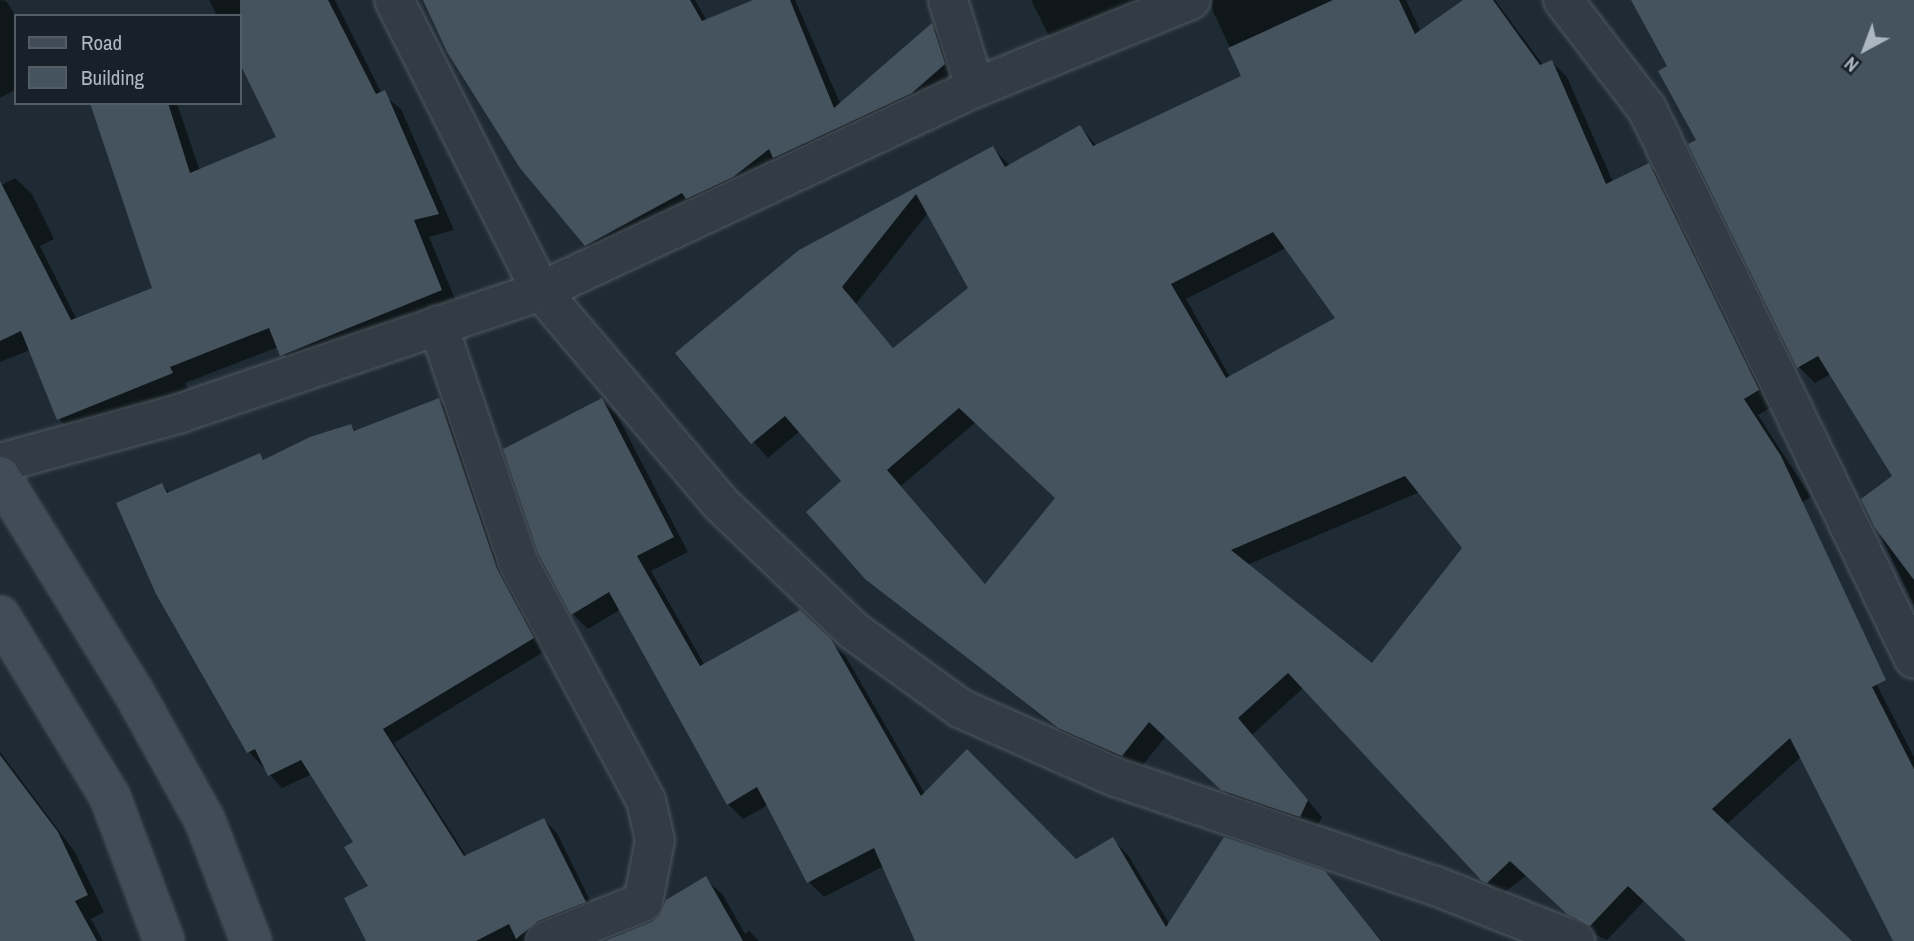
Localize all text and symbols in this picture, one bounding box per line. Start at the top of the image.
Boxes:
legend [14,14,242,105]
north arrow [1830,14,1900,84]
text: Road [81,28,122,57]
text: N [1838,51,1864,78]
text: Building [81,63,144,92]

